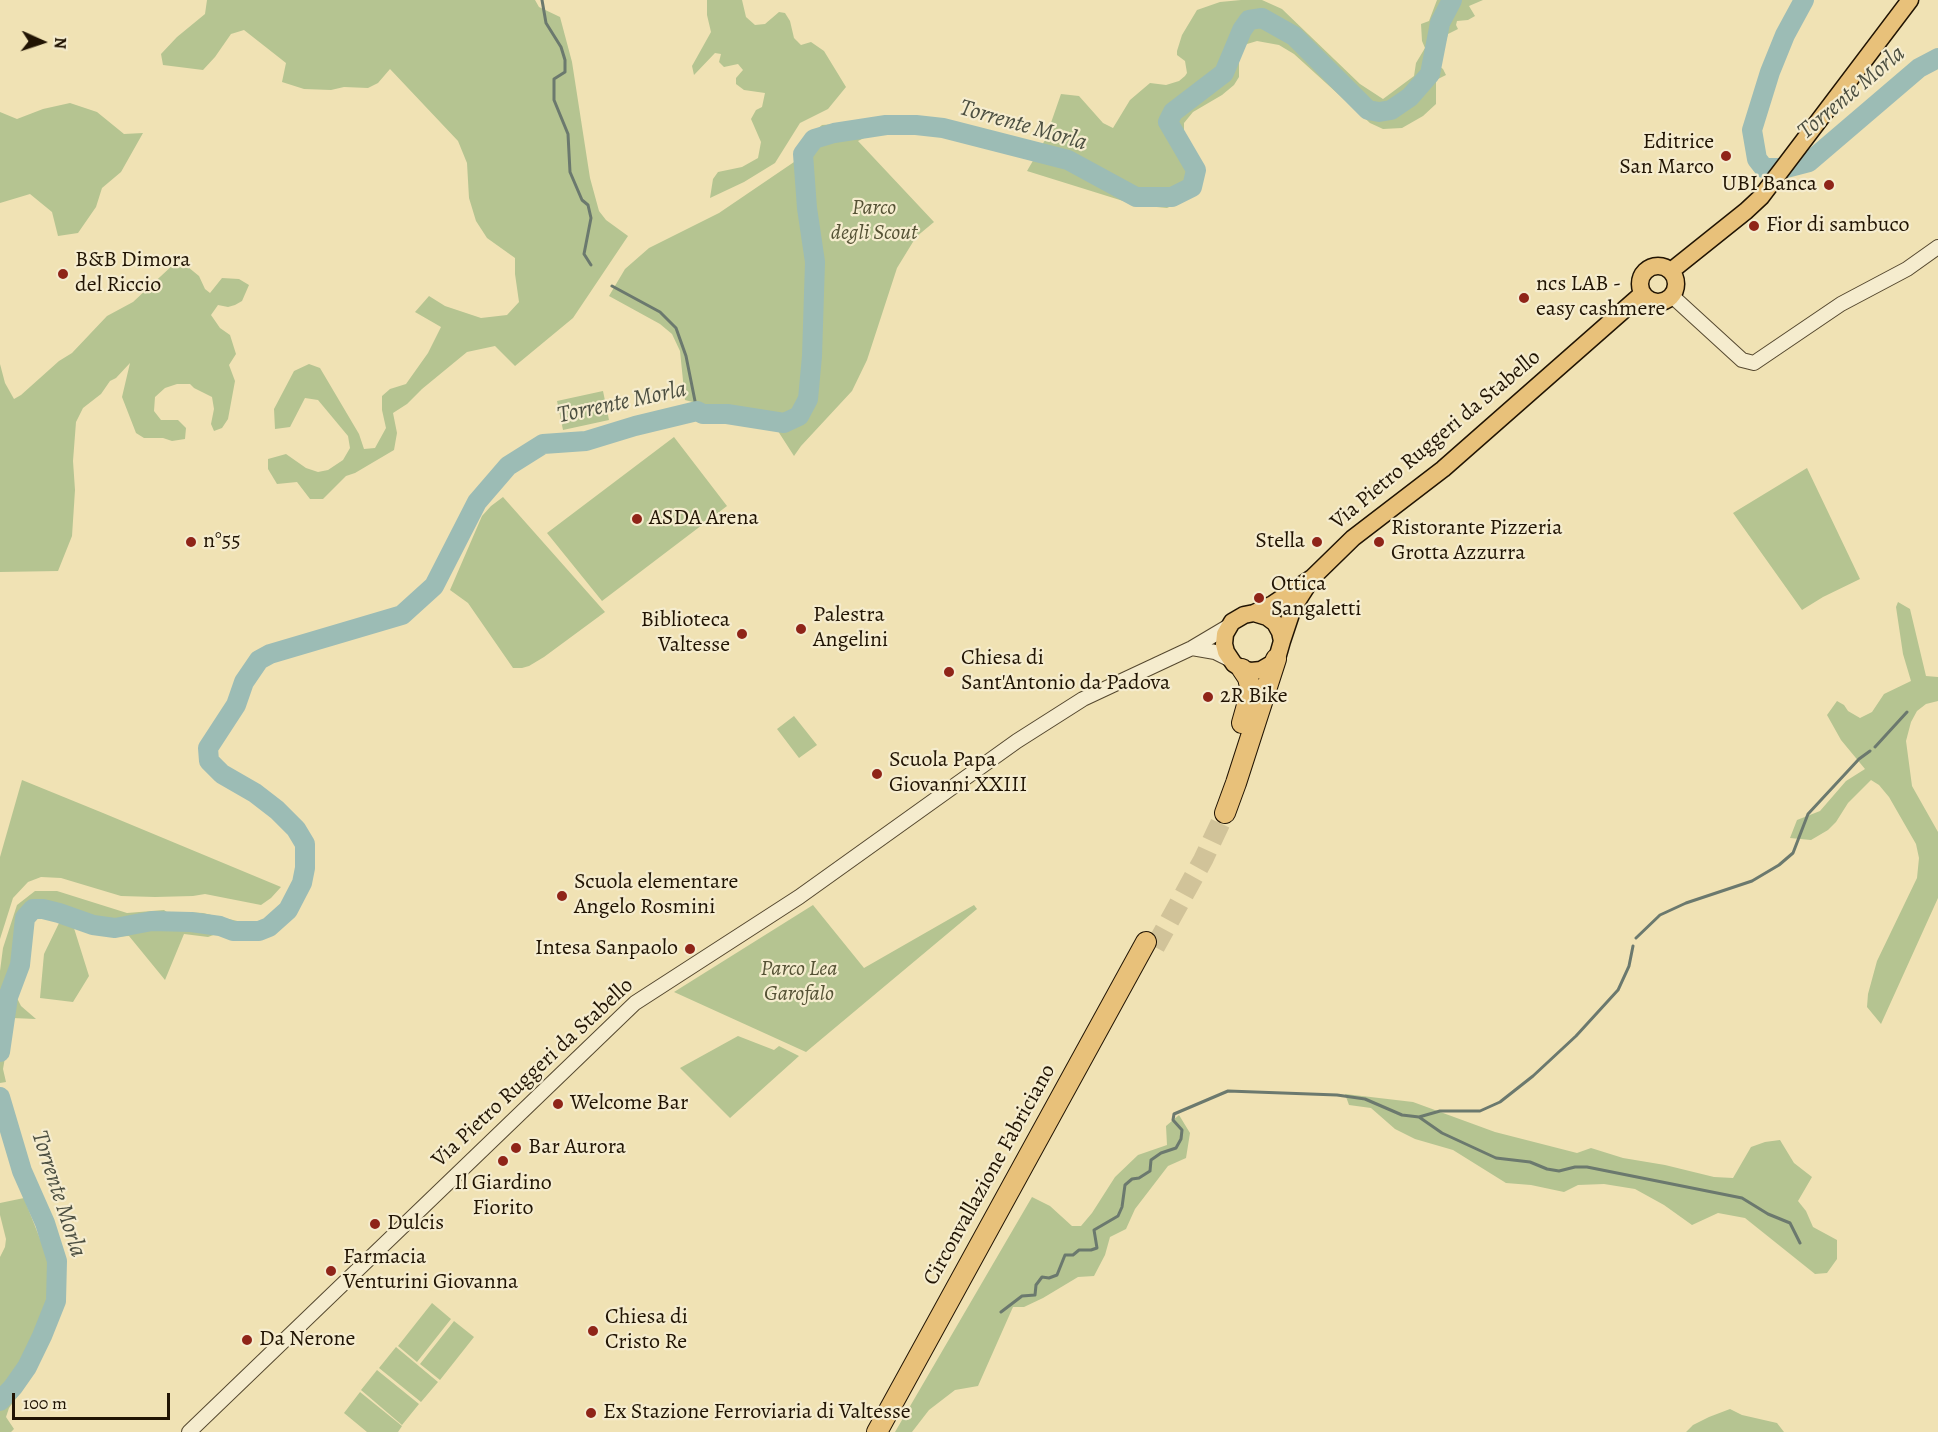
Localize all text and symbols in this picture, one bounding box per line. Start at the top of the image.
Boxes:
north arrow [12,12,72,72]
text: N [49,37,71,49]
water label: Torrente Morla [1793,40,1911,146]
water label: Torrente Morla [956,94,1090,158]
place label: Editrice San Marco [1619,130,1714,182]
marker: Editrice San Marco [1719,149,1733,163]
place label: UBI Banca [1722,172,1817,198]
marker: UBI Banca [1822,178,1836,192]
park label: Parco degli Scout [831,196,917,248]
place label: Fior di sambuco [1766,213,1910,239]
marker: Fior di sambuco [1747,219,1761,233]
place label: B&B Dimora del Riccio [75,248,190,300]
marker: B&B Dimora del Riccio [56,267,70,281]
place label: ncs LAB - easy cashmere [1536,272,1665,324]
marker: ncs LAB - easy cashmere [1517,291,1531,305]
street label: Via Pietro Ruggeri da Stabello [1326,344,1546,536]
water label: Torrente Morla [555,375,689,431]
place label: ASDA Arena [649,506,759,532]
marker: ASDA Arena [630,512,644,526]
place label: Ristorante Pizzeria Grotta Azzurra [1391,516,1563,568]
place label: n°55 [203,529,241,555]
place label: Stella [1255,529,1305,555]
marker: n°55 [184,535,198,549]
marker: Stella [1310,535,1324,549]
marker: Ristorante Pizzeria Grotta Azzurra [1372,535,1386,549]
place label: Ottica Sangaletti [1271,572,1361,624]
marker: Ottica Sangaletti [1252,591,1266,605]
place label: Palestra Angelini [813,603,888,654]
place label: Biblioteca Valtesse [641,608,730,660]
marker: Palestra Angelini [794,622,808,636]
marker: Biblioteca Valtesse [735,627,749,641]
place label: Chiesa di Sant'Antonio da Padova [961,646,1170,698]
marker: Chiesa di Sant'Antonio da Padova [942,665,956,679]
place label: 2R Bike [1220,684,1288,710]
marker: 2R Bike [1201,690,1215,704]
place label: Scuola Papa Giovanni XXIII [889,748,1027,800]
marker: Scuola Papa Giovanni XXIII [870,767,884,781]
place label: Scuola elementare Angelo Rosmini [574,870,738,921]
marker: Scuola elementare Angelo Rosmini [555,889,569,903]
place label: Intesa Sanpaolo [535,936,678,962]
marker: Intesa Sanpaolo [683,942,697,956]
park label: Parco Lea Garofalo [761,957,837,1008]
street label: Via Pietro Ruggeri da Stabello [427,973,639,1173]
street label: Circonvallazione Fabriciano [918,1060,1062,1290]
place label: Welcome Bar [570,1091,688,1117]
marker: Welcome Bar [551,1097,565,1111]
water label: Torrente Morla [24,1127,92,1261]
place label: Bar Aurora [528,1135,626,1161]
marker: Bar Aurora [509,1141,523,1155]
marker: Il Giardino Fiorito [496,1154,510,1168]
place label: Il Giardino Fiorito [454,1171,552,1222]
place label: Dulcis [387,1211,444,1237]
marker: Dulcis [368,1217,382,1231]
place label: Farmacia Venturini Giovanna [343,1245,518,1296]
marker: Farmacia Venturini Giovanna [324,1264,338,1278]
place label: Chiesa di Cristo Re [605,1305,688,1356]
marker: Chiesa di Cristo Re [586,1324,600,1338]
place label: Da Nerone [259,1327,355,1353]
marker: Da Nerone [240,1333,254,1347]
scale bar [15,1381,172,1419]
text: 100 m [23,1391,67,1415]
place label: Ex Stazione Ferroviaria di Valtesse [603,1400,911,1426]
marker: Ex Stazione Ferroviaria di Valtesse [584,1406,598,1420]

